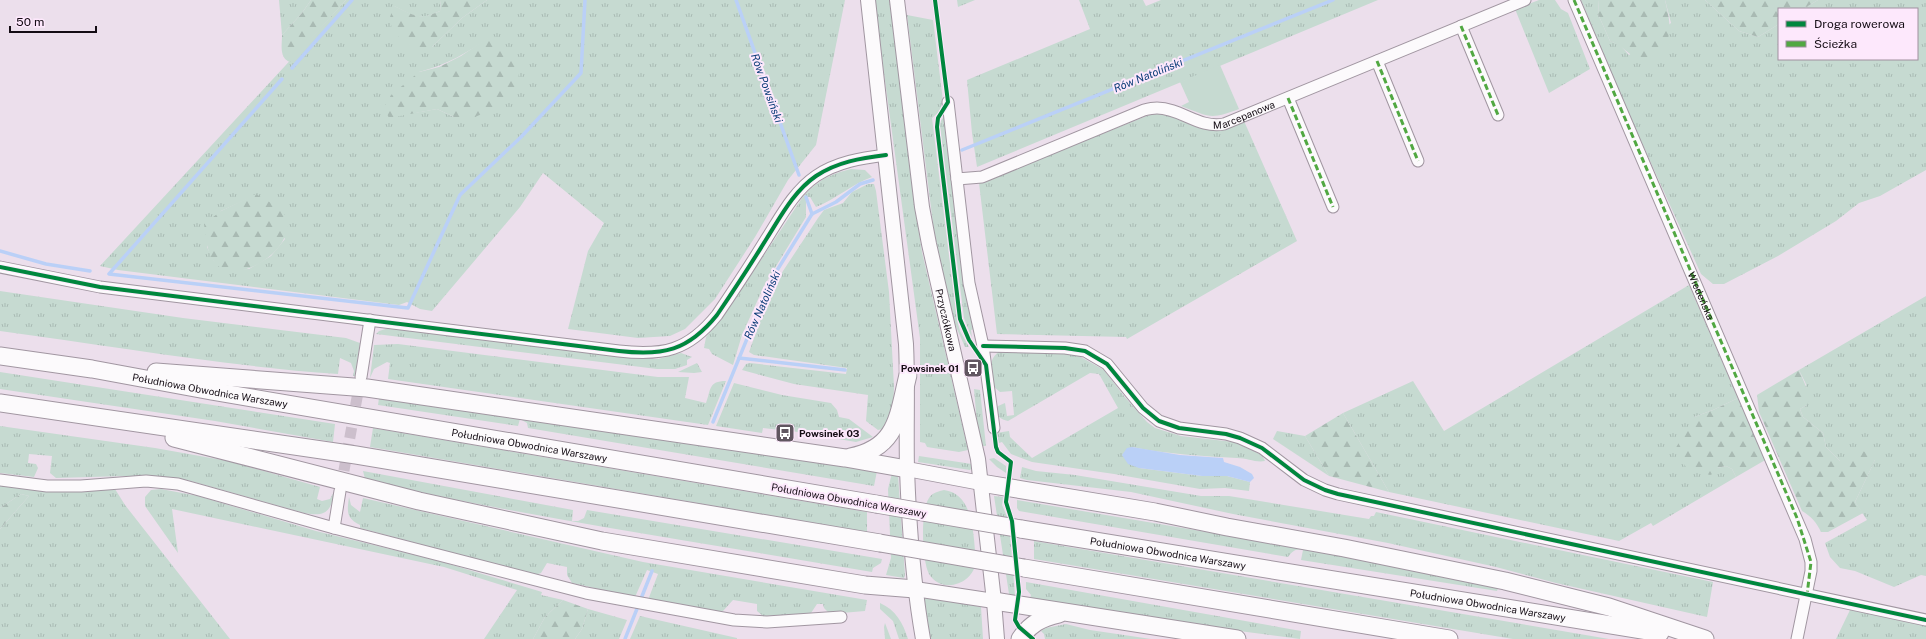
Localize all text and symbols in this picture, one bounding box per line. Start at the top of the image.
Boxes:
scale bar [10,8,96,34]
legend [1778,8,1918,60]
text: 50 m [16,15,44,29]
text: Droga rowerowa [1814,17,1905,31]
text: Ścieżka [1814,37,1857,51]
water label: Rów Powsiński [749,52,785,124]
water label: Rów Natoliński [1112,56,1185,94]
street label: Marcepanowa [1213,98,1276,131]
water label: Rów Natoliński [742,269,783,341]
street label: Wiedeńska [1686,270,1717,322]
street label: Przyczółkowa [933,287,959,352]
bus stop icon: Powsinek 01 [962,357,984,379]
place label: Powsinek 01 [901,362,959,374]
street label: Południowa Obwodnica Warszawy [131,371,289,410]
bus stop icon: Powsinek 03 [774,422,796,444]
street label: Południowa Obwodnica Warszawy [451,426,609,464]
place label: Powsinek 03 [799,427,860,439]
street label: Południowa Obwodnica Warszawy [770,480,928,520]
street label: Południowa Obwodnica Warszawy [1089,534,1247,572]
street label: Południowa Obwodnica Warszawy [1409,586,1567,624]

